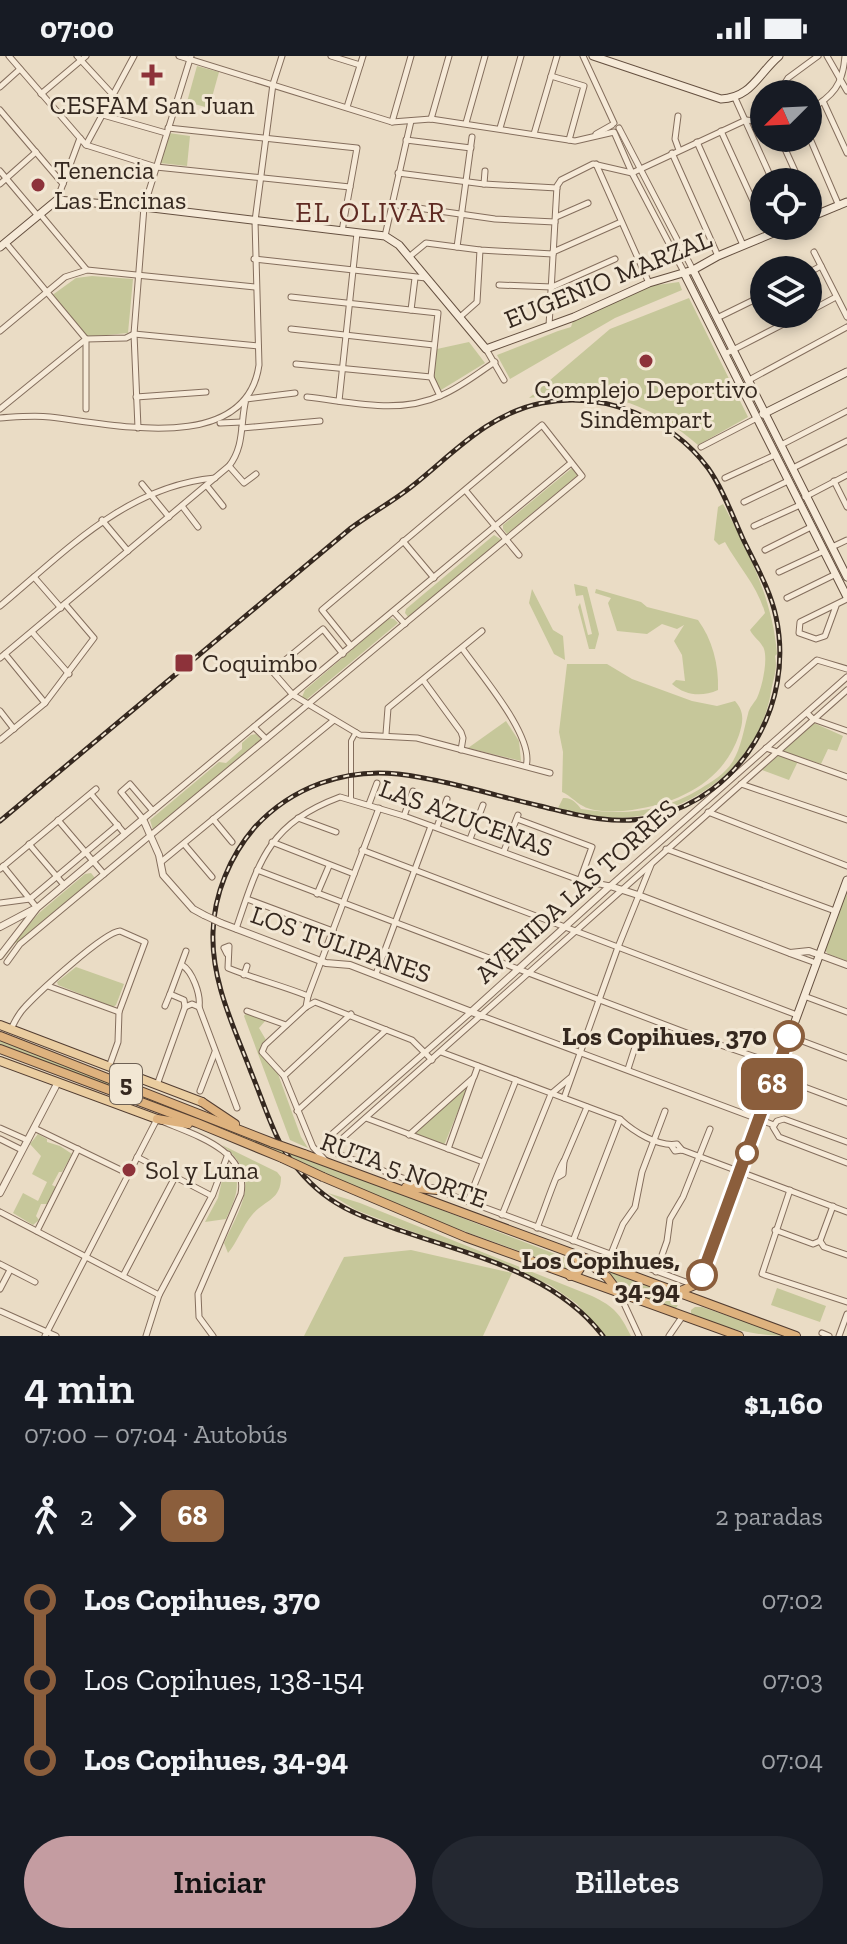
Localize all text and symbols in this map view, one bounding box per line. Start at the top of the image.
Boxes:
text: 07:00 [40,10,114,46]
marker: CESFAM San Juan [141,64,163,86]
north arrow [750,80,822,152]
map controls [750,80,822,328]
place label: CESFAM San Juan [50,89,255,121]
place label: Tenencia Las Encinas [54,154,186,216]
button: locate [750,168,822,240]
marker: Tenencia Las Encinas [29,176,47,194]
district label: EL OLIVAR [295,196,447,229]
street label: EUGENIO MARZAL [500,223,716,335]
button: layers [750,256,822,328]
marker: Complejo Deportivo Sindempart [637,352,655,370]
place label: Complejo Deportivo Sindempart [534,373,758,435]
place label: Coquimbo [202,647,318,679]
marker: Coquimbo [173,652,195,674]
street label: LAS AZUCENAS [375,772,557,864]
street label: AVENIDA LAS TORRES [469,792,683,990]
street label: LOS TULIPANES [247,898,435,990]
place label: Los Copihues, 370 [562,1020,767,1052]
marker: Los Copihues, 370 [774,1021,804,1051]
line badge: 68 [736,1058,808,1110]
road number: 5 [110,1064,142,1104]
text: 68 [757,1067,787,1100]
street label: RUTA 5 NORTE [316,1125,492,1215]
unlabelled marker [736,1142,758,1164]
place label: Sol y Luna [145,1154,259,1186]
marker: Sol y Luna [120,1161,138,1179]
place label: Los Copihues, 34-94 [522,1244,680,1306]
marker: Los Copihues, 34-94 [687,1260,717,1290]
text: 4 min [24,1361,134,1414]
text: $1,160 [744,1386,823,1422]
text: 07:00 – 07:04 · Autobús [24,1418,288,1450]
icon: walk [24,1494,68,1538]
icon: forward [105,1494,149,1538]
text: 68 [177,1499,208,1532]
text: 2 [80,1500,93,1532]
text: 2 paradas [715,1500,823,1532]
text: Los Copihues, 370 [84,1582,321,1618]
text: 07:02 [762,1584,823,1616]
text: Los Copihues, 138-154 [84,1662,364,1698]
text: 07:03 [762,1664,823,1696]
text: Los Copihues, 34-94 [84,1742,348,1778]
text: 07:04 [761,1744,823,1776]
button: Iniciar [24,1836,416,1928]
button: Billetes [432,1836,823,1928]

